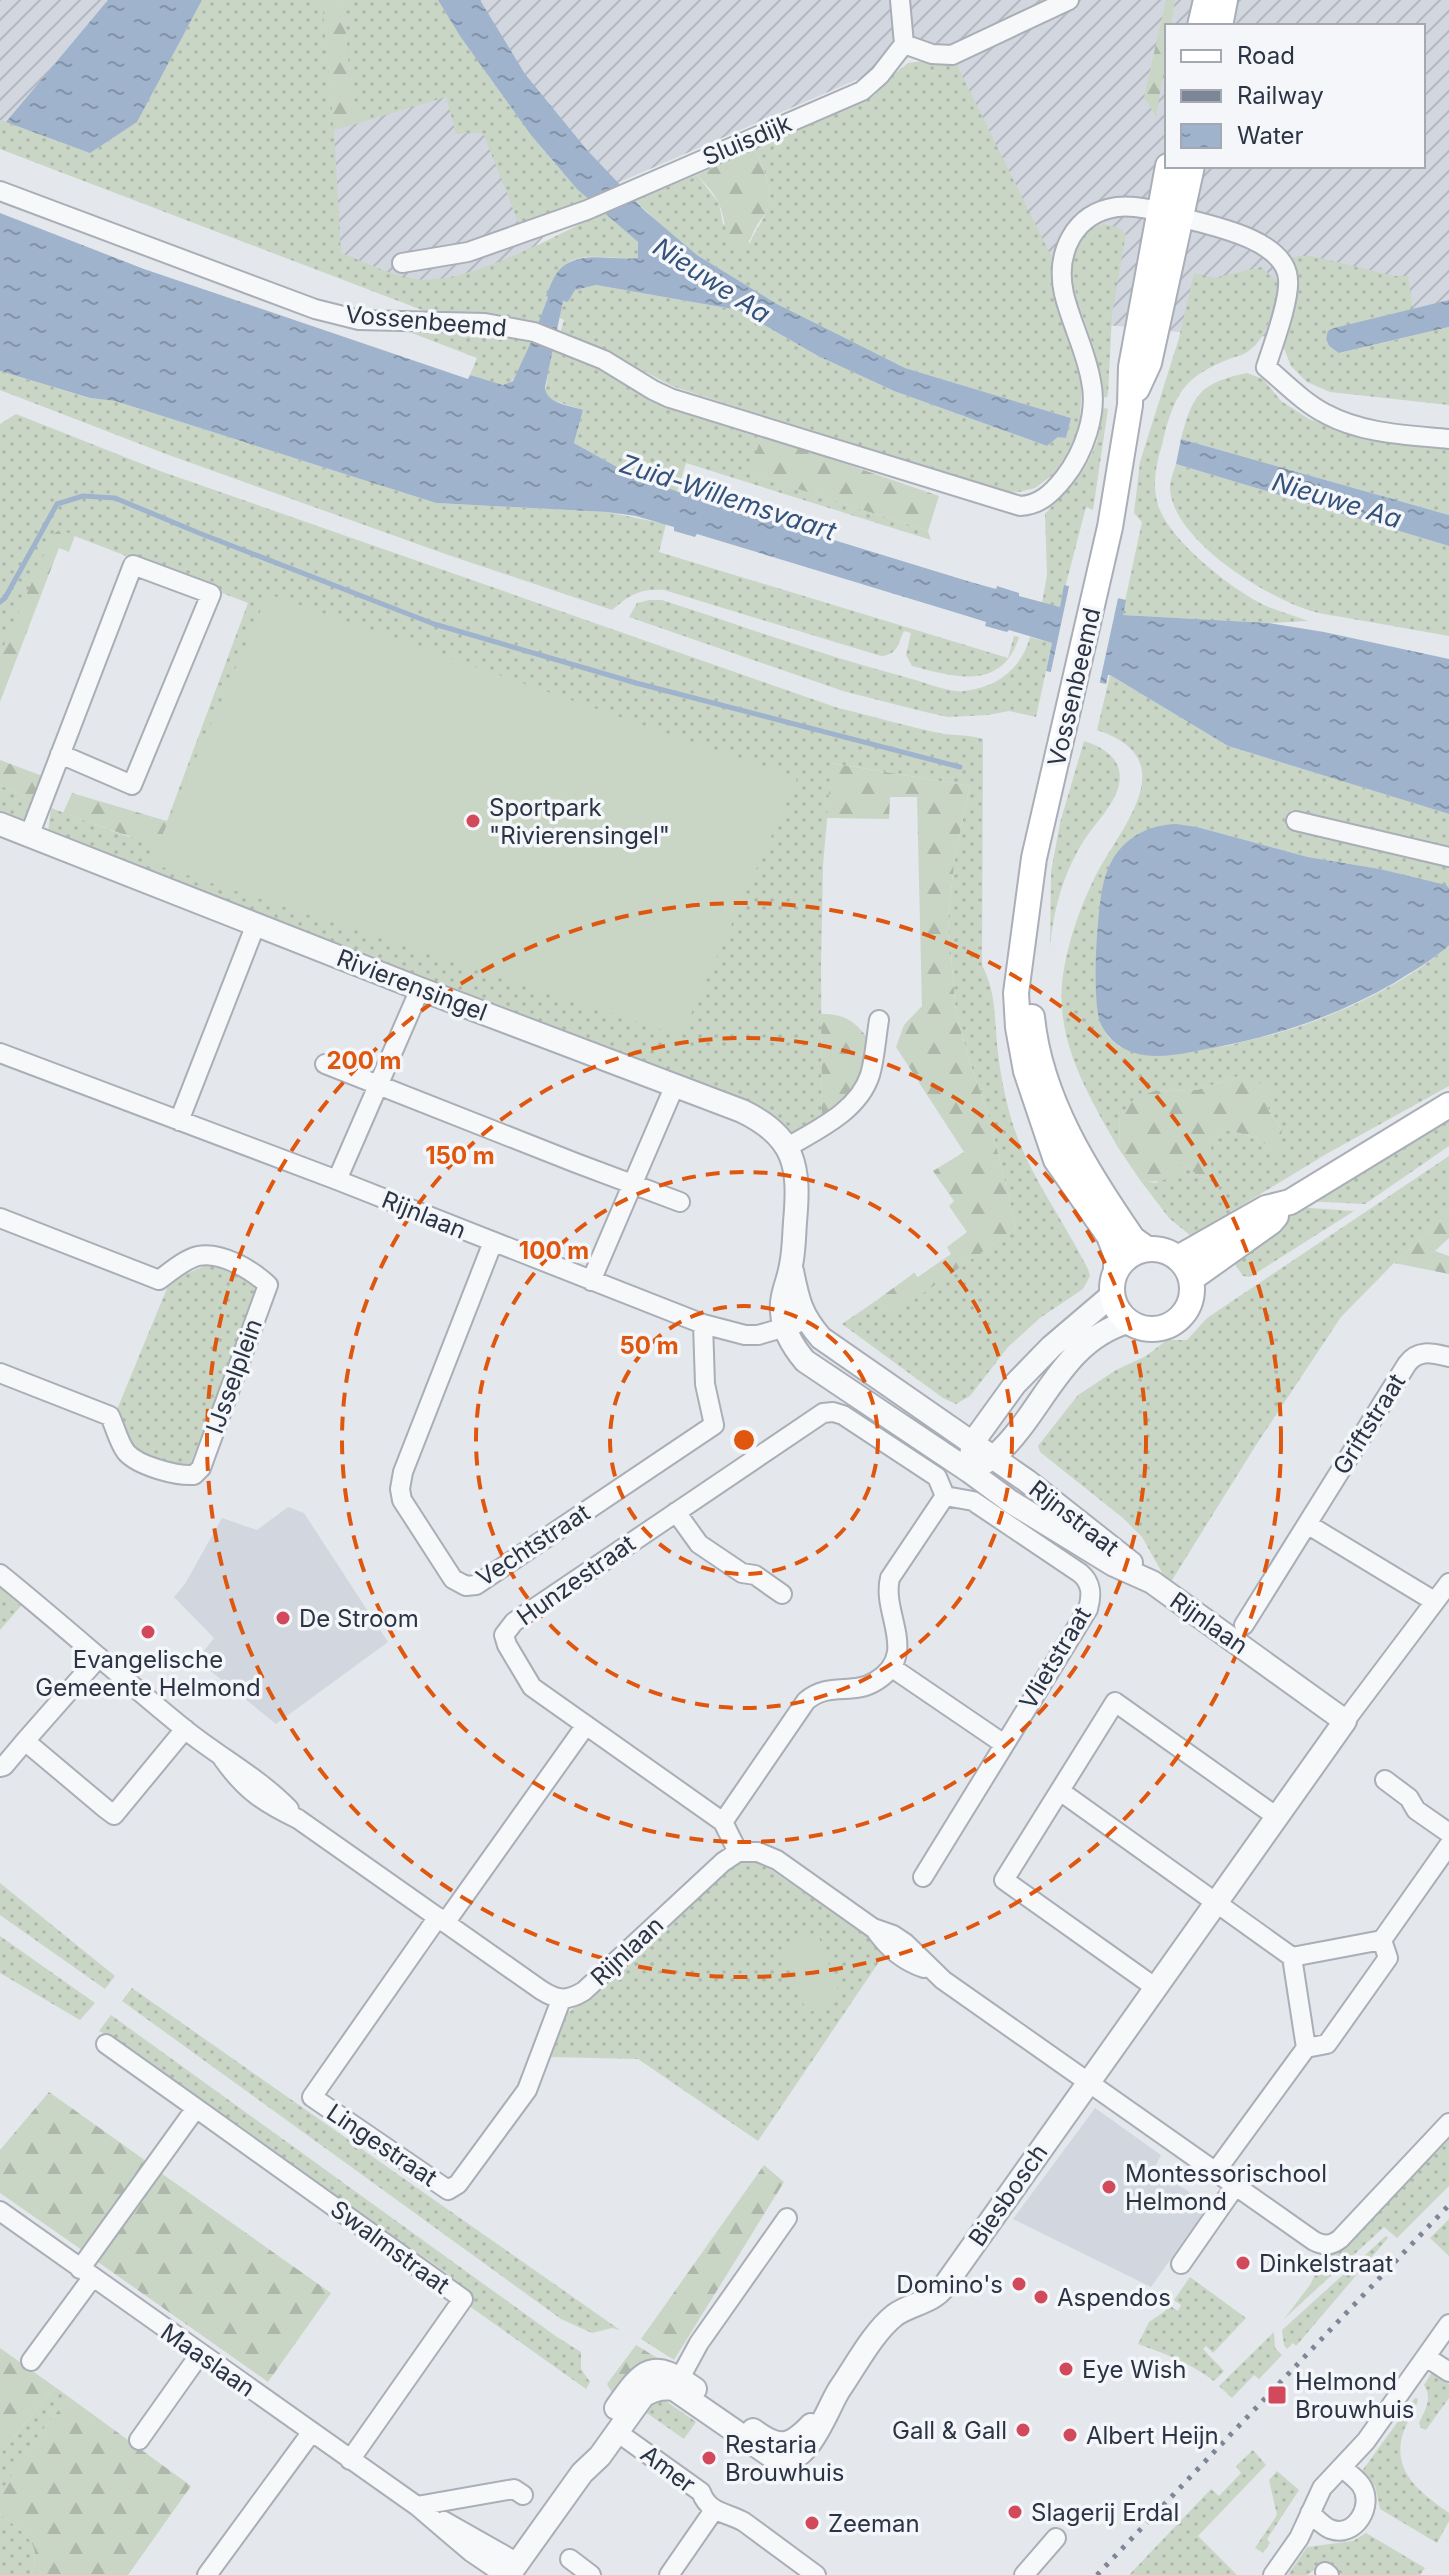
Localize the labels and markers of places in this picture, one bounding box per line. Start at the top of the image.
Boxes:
place label: Sportpark "Rivierensingel" [489,793,670,850]
marker: Sportpark "Rivierensingel" [464,812,482,830]
centre of rings [730,1426,758,1454]
place label: De Stroom [299,1604,419,1633]
marker: De Stroom [274,1609,292,1627]
marker: Evangelische Gemeente Helmond [139,1623,157,1641]
place label: Evangelische Gemeente Helmond [35,1645,261,1702]
place label: Montessorischool Helmond [1125,2159,1327,2216]
marker: Montessorischool Helmond [1100,2178,1118,2196]
place label: Dinkelstraat [1259,2249,1393,2278]
marker: Dinkelstraat [1234,2254,1252,2272]
place label: Domino's [896,2270,1003,2299]
marker: Domino's [1010,2275,1028,2293]
place label: Aspendos [1057,2283,1171,2312]
marker: Aspendos [1032,2288,1050,2306]
place label: Eye Wish [1082,2355,1187,2384]
marker: Eye Wish [1057,2360,1075,2378]
place label: Helmond Brouwhuis [1295,2367,1414,2424]
marker: Helmond Brouwhuis [1266,2384,1288,2406]
place label: Gall & Gall [892,2416,1007,2445]
marker: Gall & Gall [1014,2421,1032,2439]
place label: Albert Heijn [1086,2421,1219,2450]
marker: Albert Heijn [1061,2426,1079,2444]
place label: Restaria Brouwhuis [725,2430,844,2487]
marker: Restaria Brouwhuis [700,2449,718,2467]
place label: Slagerij Erdal [1031,2498,1179,2527]
marker: Slagerij Erdal [1006,2503,1024,2521]
place label: Zeeman [828,2509,920,2538]
marker: Zeeman [803,2514,821,2532]

